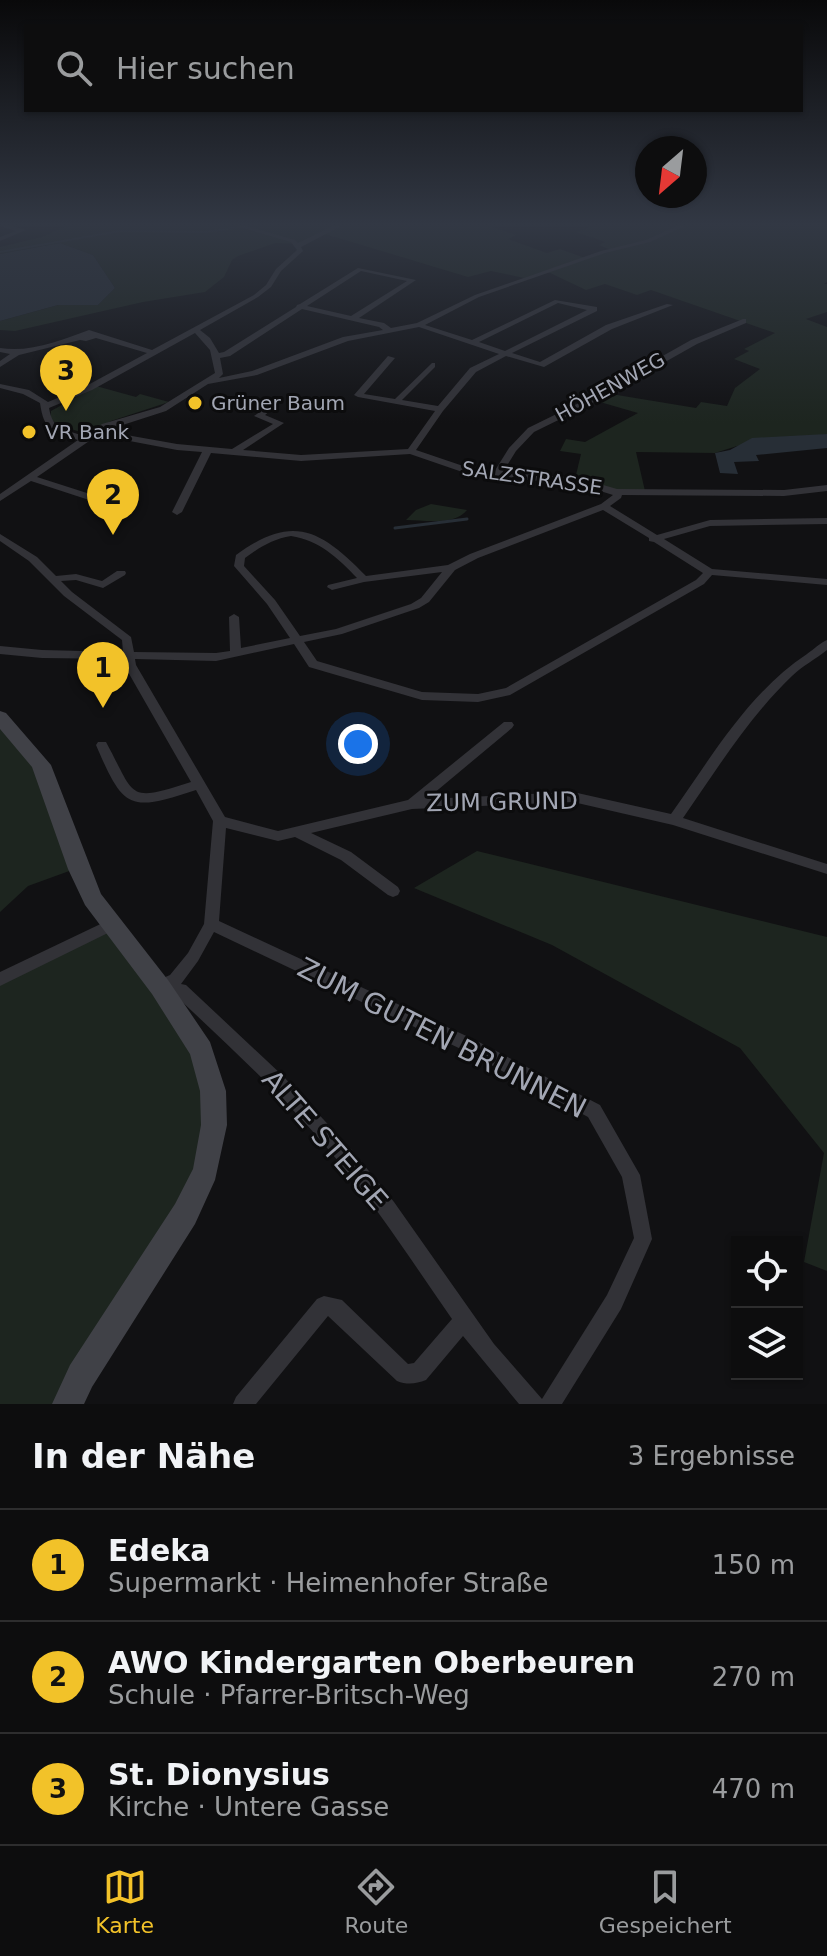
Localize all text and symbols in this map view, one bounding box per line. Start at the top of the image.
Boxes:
search box [24,24,803,112]
icon: search [52,46,96,90]
text: Hier suchen [116,51,295,86]
north arrow [635,136,707,208]
pin: 3 [40,345,92,411]
street label: HÖHENWEG [551,347,669,427]
place label: Grüner Baum [211,391,345,415]
marker: Grüner Baum [186,394,204,412]
place label: VR Bank [45,420,130,444]
marker: VR Bank [20,423,38,441]
street label: SALZSTRASSE [460,456,604,500]
pin: 2 [87,469,139,535]
pin: 1 [77,642,129,708]
your location [338,724,378,764]
street label: ZUM GRUND [426,787,578,817]
street label: ZUM GUTEN BRUNNEN [292,951,592,1125]
street label: ALTE STEIGE [255,1063,395,1217]
map controls [731,1236,803,1380]
button: locate [731,1236,803,1308]
button: layers [731,1308,803,1380]
text: In der Nähe [32,1436,255,1476]
text: 3 Ergebnisse [628,1441,795,1471]
text: Edeka [108,1533,211,1568]
text: 1 [49,1550,67,1580]
text: 150 m [712,1550,795,1580]
text: Supermarkt · Heimenhofer Straße [108,1568,548,1598]
text: AWO Kindergarten Oberbeuren [108,1645,635,1680]
text: 2 [49,1662,67,1692]
text: 270 m [712,1662,795,1692]
text: Schule · Pfarrer-Britsch-Weg [108,1680,470,1710]
text: St. Dionysius [108,1757,330,1792]
text: 3 [49,1774,67,1804]
text: 470 m [712,1774,795,1804]
text: Kirche · Untere Gasse [108,1792,389,1822]
tab: Karte [95,1865,154,1938]
tab: Route [344,1865,408,1938]
tab: Gespeichert [599,1865,732,1938]

